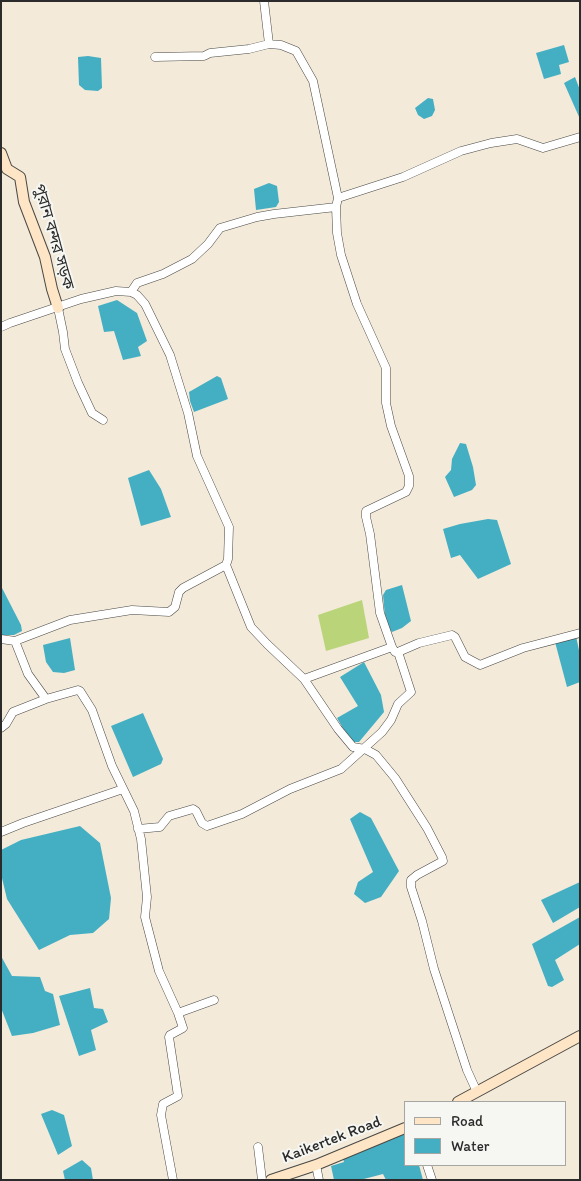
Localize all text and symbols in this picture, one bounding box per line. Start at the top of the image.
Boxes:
street label: পুরান বন্দর সড়ক [29,182,77,292]
legend [404,1101,566,1166]
street label: Kaikertek Road [280,1112,384,1168]
text: Road [451,1112,483,1130]
text: Water [451,1137,489,1155]

